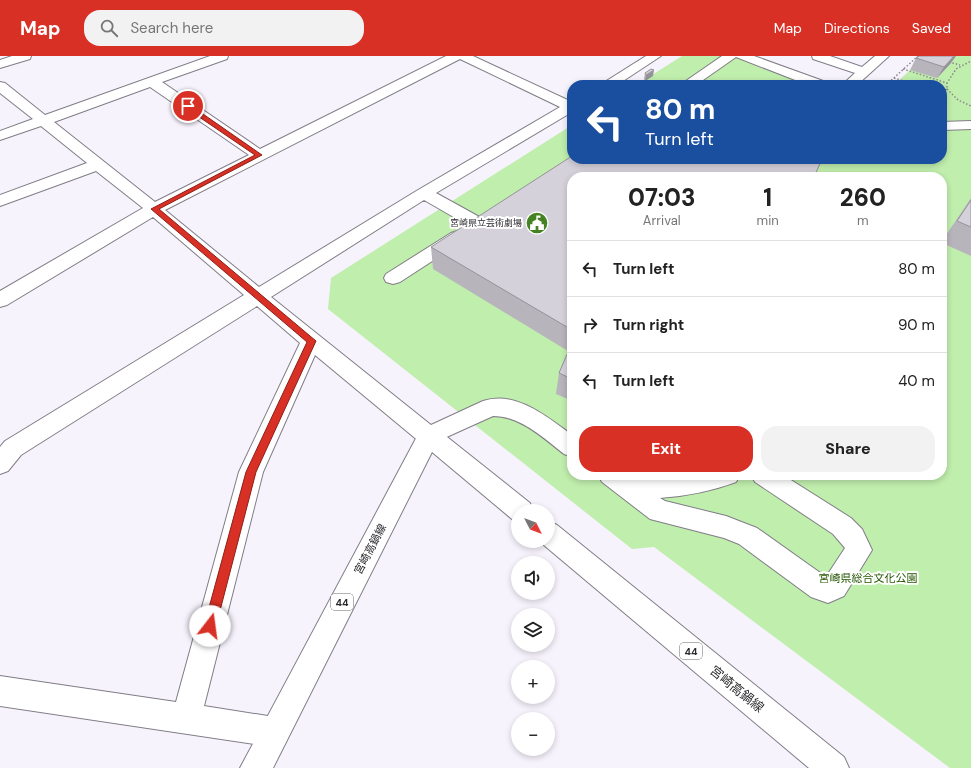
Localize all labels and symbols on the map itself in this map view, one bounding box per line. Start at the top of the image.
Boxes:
pin [171,89,205,123]
public building icon: 宮崎県立芸術劇場 [524,210,550,236]
place label: 宮崎県立芸術劇場 [450,217,522,229]
north arrow [511,504,555,548]
street label: 宮崎高鍋線 [351,521,389,577]
park label: 宮崎県総合文化公園 [819,571,918,585]
road number: 44 [331,594,353,610]
position arrow [189,605,231,647]
road number: 44 [680,643,702,659]
street label: 宮崎高鍋線 [706,662,768,716]

